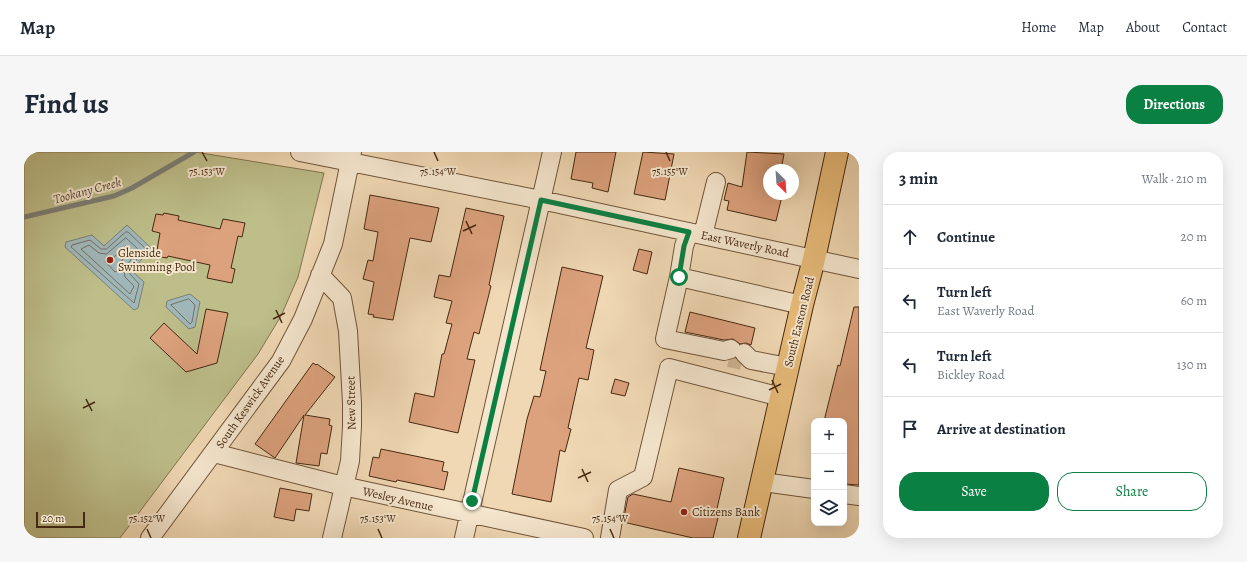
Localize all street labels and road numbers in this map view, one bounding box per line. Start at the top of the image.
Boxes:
street label: East Waverly Road [699,227,791,261]
street label: South Easton Road [780,275,818,369]
street label: South Keswick Avenue [212,352,288,452]
street label: New Street [343,376,359,430]
street label: Wesley Avenue [360,483,435,515]

